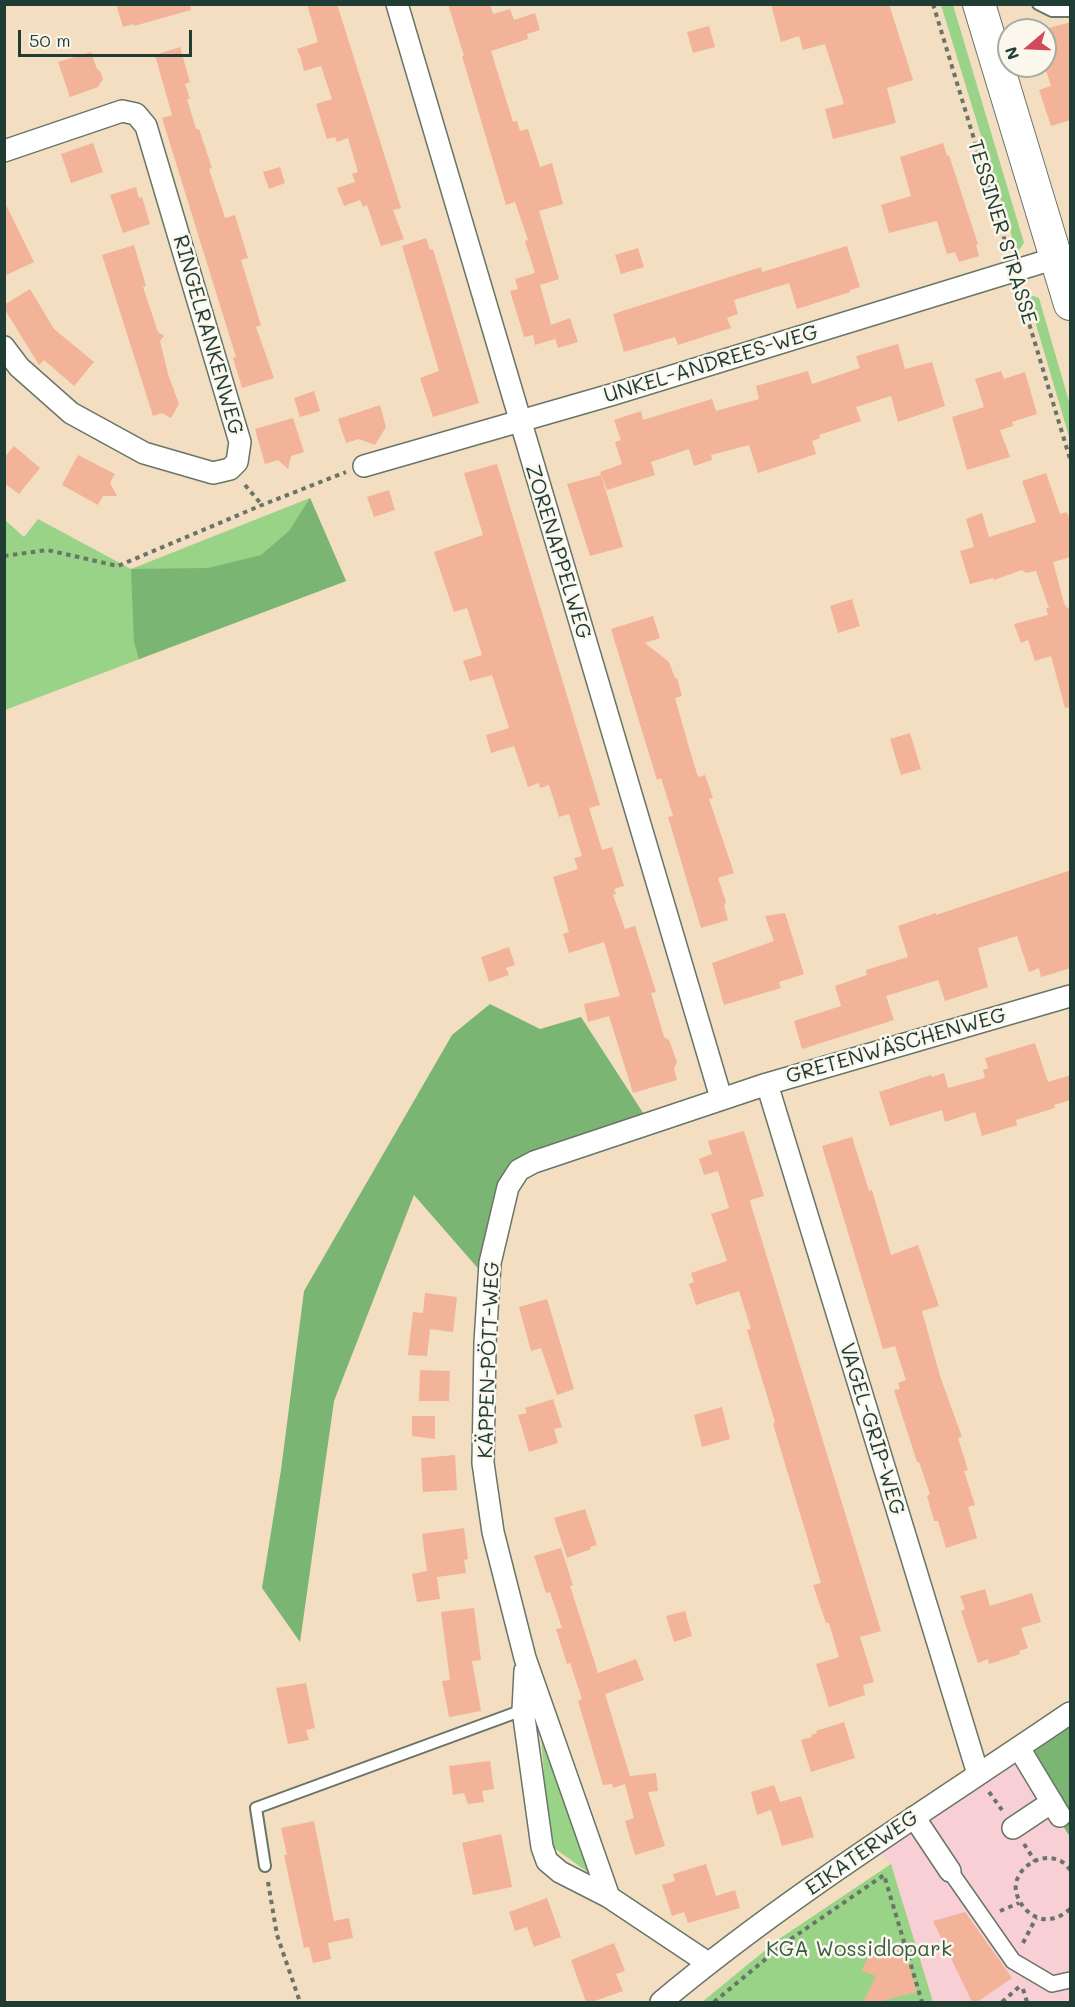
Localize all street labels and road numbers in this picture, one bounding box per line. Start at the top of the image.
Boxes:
street label: TESSINER STRASSE [962,137,1042,327]
street label: RINGELRANKENWEG [167,232,249,438]
street label: UNKEL-ANDREES-WEG [601,319,821,409]
street label: ZORENAPPELWEG [519,462,597,642]
street label: GRETENWÄSCHENWEG [783,1002,1009,1090]
street label: KÄPPEN-PÖTT-WEG [473,1261,505,1459]
street label: VAGEL-GRIP-WEG [834,1340,910,1518]
street label: EIKATERWEG [801,1805,923,1901]

